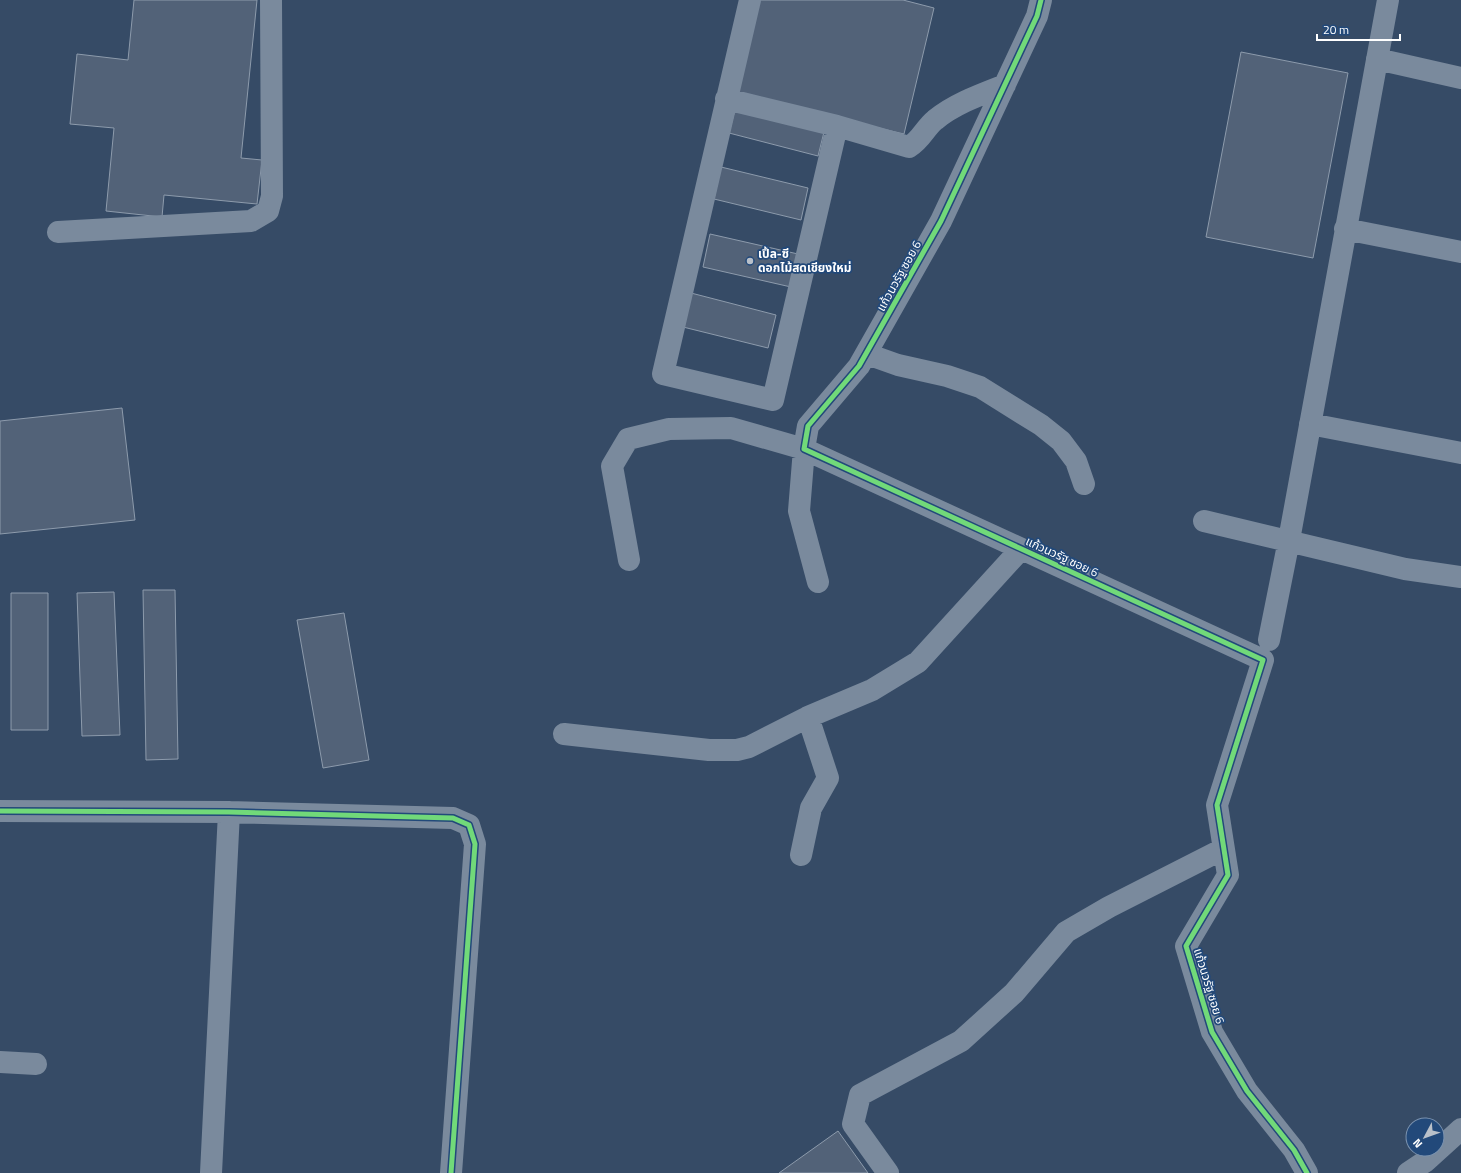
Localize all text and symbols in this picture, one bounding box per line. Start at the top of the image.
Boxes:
scale bar [1317,16,1400,42]
text: 20 m [1323,20,1349,39]
street label: แก้วนวรัฐ ซอย 6 [871,237,926,315]
place label: เปิ้ล-ซี ดอกไม้สดเชียงใหม่ [758,244,851,277]
marker: เปิ้ล-ซี ดอกไม้สดเชียงใหม่ [745,256,755,266]
street label: แก้วนวรัฐ ซอย 6 [1023,531,1102,582]
street label: แก้วนวรัฐ ซอย 6 [1189,946,1230,1026]
north arrow [1405,1117,1445,1157]
text: N [1409,1135,1426,1152]

